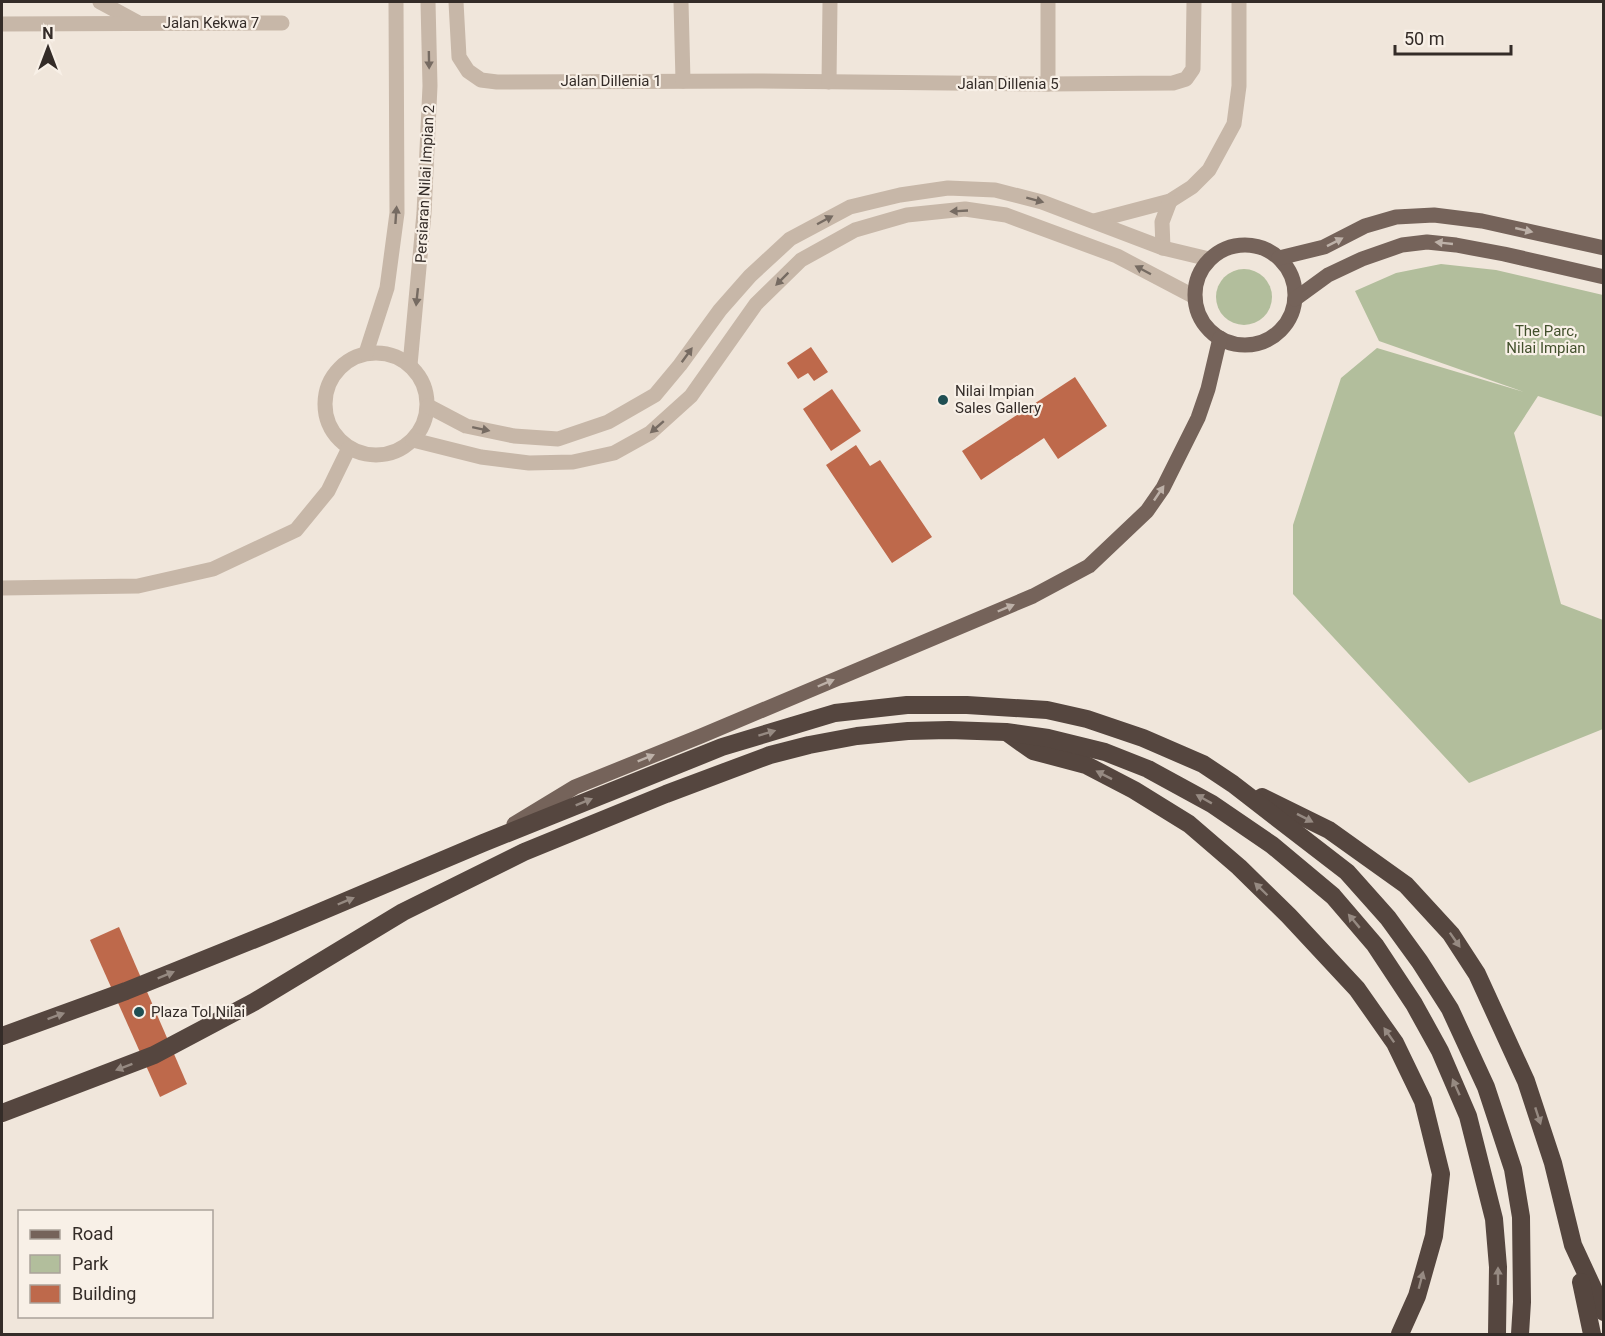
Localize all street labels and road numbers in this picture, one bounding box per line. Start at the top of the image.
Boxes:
street label: Jalan Kekwa 7 [163,14,259,32]
street label: Jalan Dillenia 1 [560,72,662,90]
street label: Jalan Dillenia 5 [957,75,1059,93]
street label: Persiaran Nilai Impian 2 [412,104,438,264]

